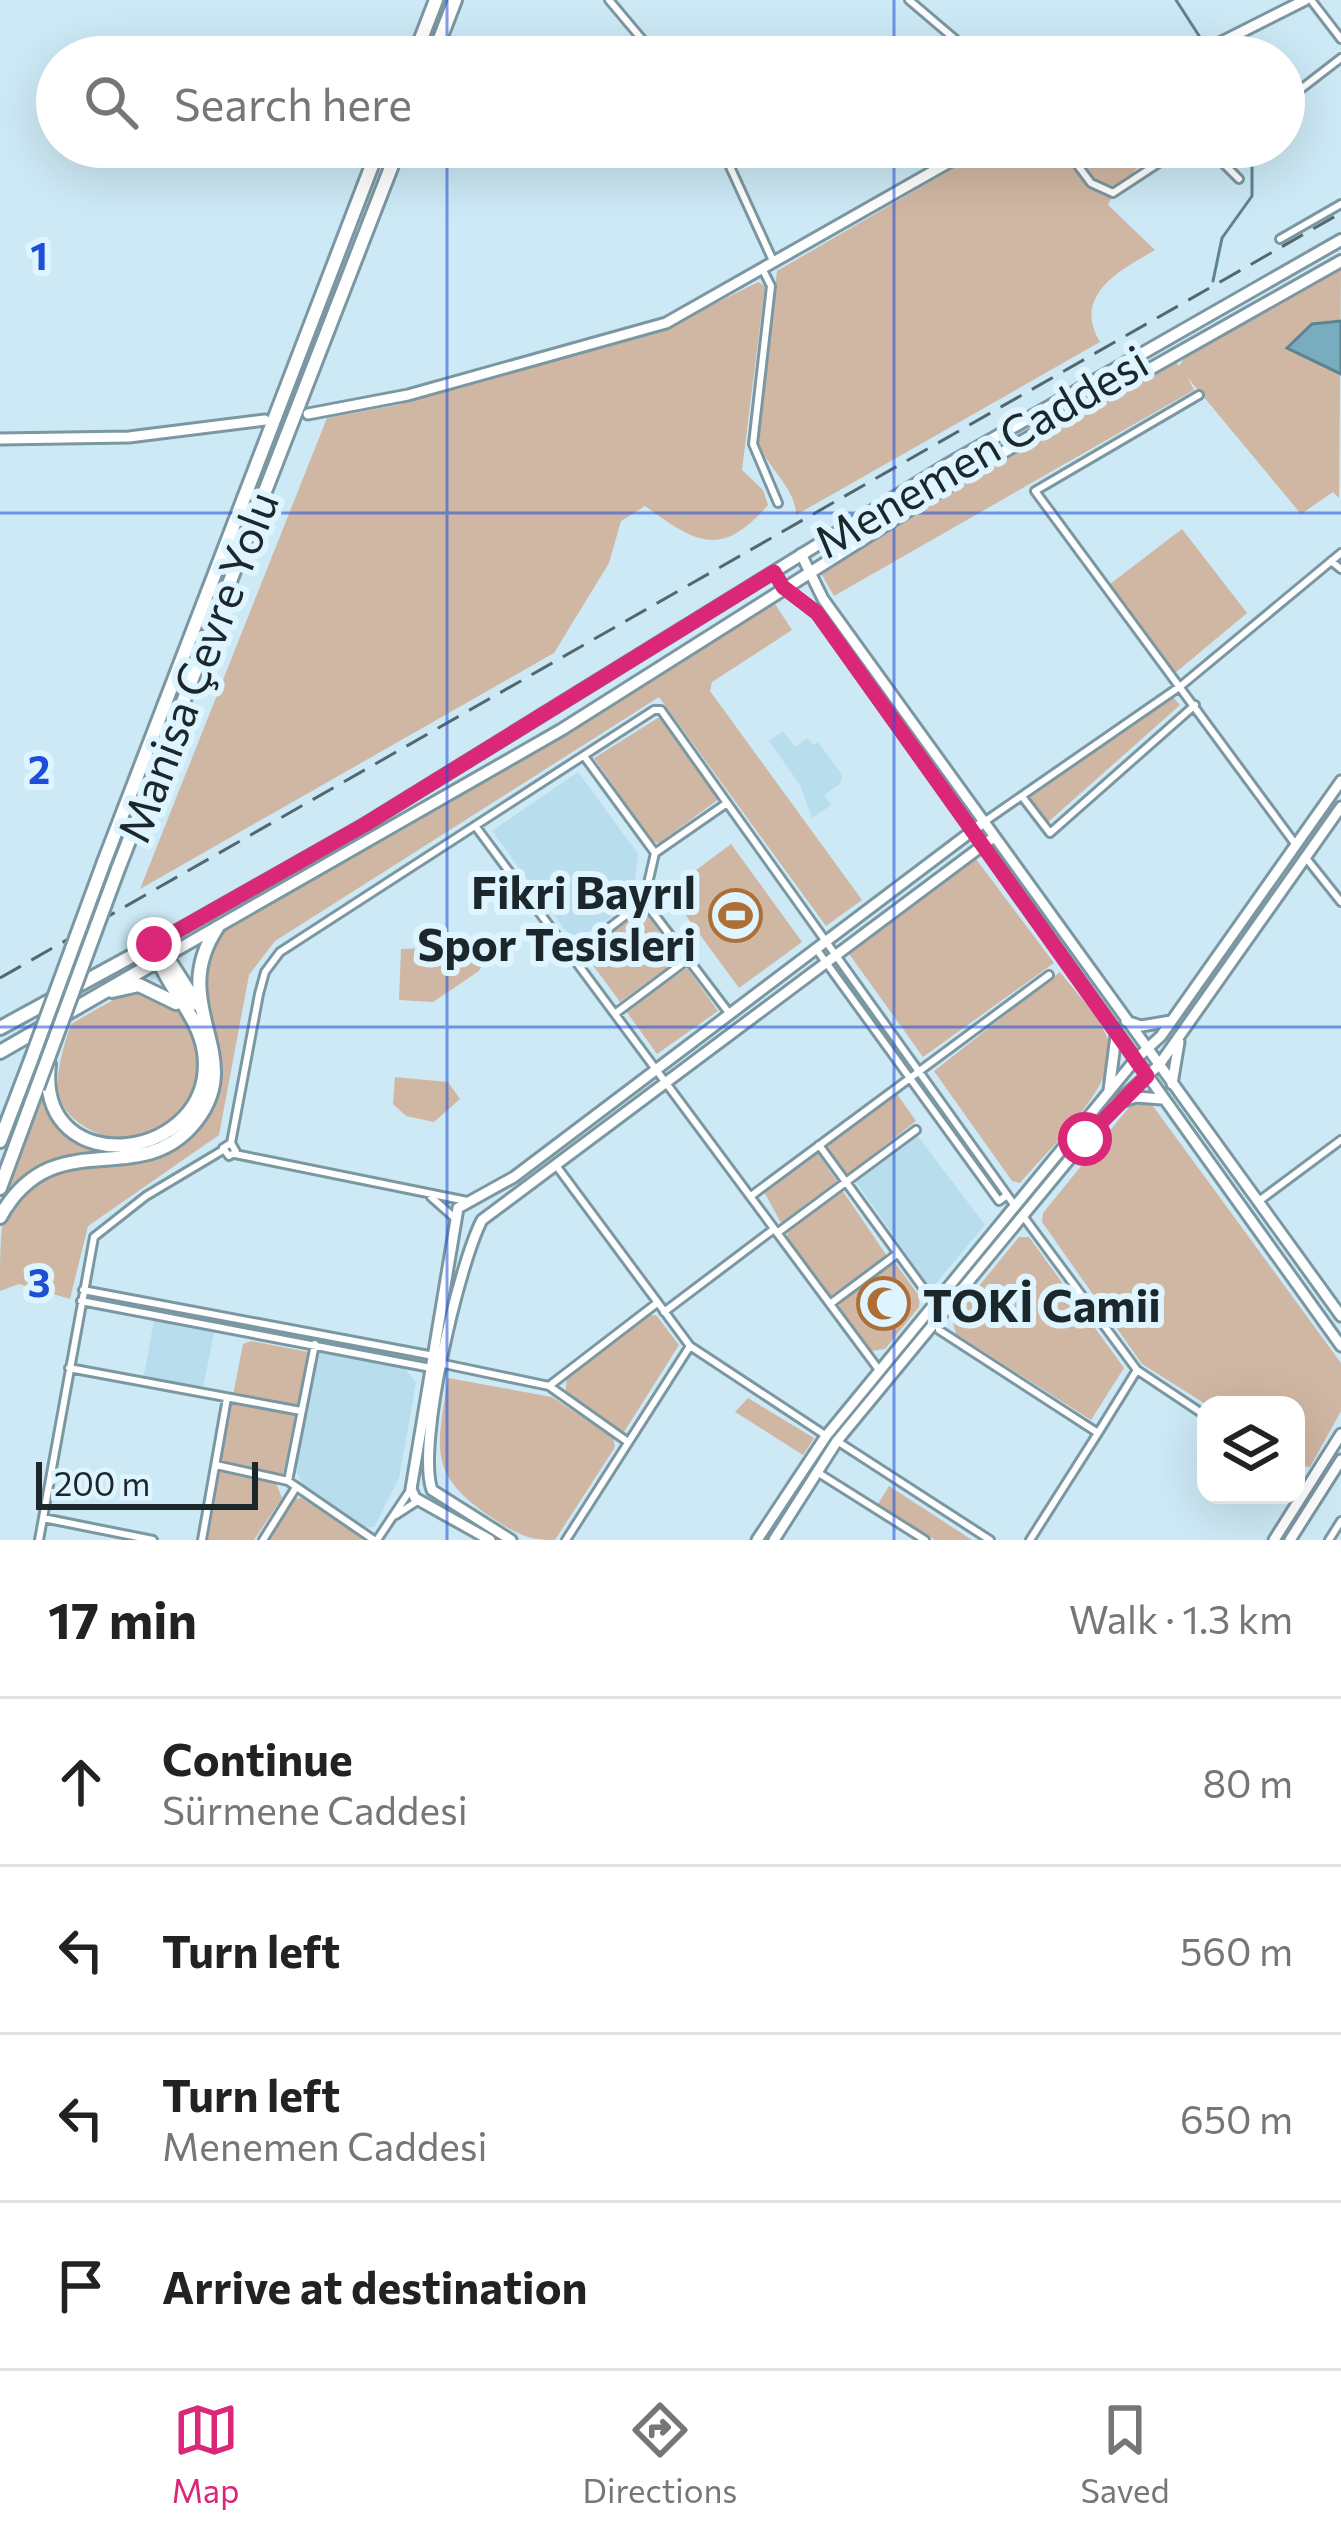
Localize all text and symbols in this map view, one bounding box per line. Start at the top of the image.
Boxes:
search box [36,36,1305,168]
icon: search [78,69,144,135]
text: Search here [174,75,412,130]
text: 1 [30,230,48,278]
street label: Menemen Caddesi [804,332,1156,568]
street label: Manisa Çevre Yolu [104,483,289,850]
text: 2 [28,744,50,792]
place label: Fikri Bayrıl Spor Tesisleri [417,863,696,970]
sports icon: Fikri Bayrıl Spor Tesisleri [707,888,763,944]
route end [127,917,181,971]
route start [1058,1112,1112,1166]
text: 3 [28,1257,50,1305]
mosque icon: TOKİ Camii [856,1275,912,1331]
place label: TOKİ Camii [923,1276,1161,1331]
map controls [1197,1396,1305,1504]
button: layers [1197,1396,1305,1504]
scale bar [36,1456,258,1509]
text: 200 m [54,1462,150,1503]
text: 17 min [48,1587,197,1650]
text: Walk · 1.3 km [1069,1594,1293,1642]
text: Continue [162,1730,353,1785]
icon: ahead [48,1749,114,1815]
text: 80 m [1202,1758,1293,1806]
text: Sürmene Caddesi [162,1785,468,1833]
icon: left [48,1917,114,1983]
text: Turn left [162,1922,340,1977]
text: 560 m [1180,1926,1293,1974]
text: Turn left [162,2066,340,2121]
icon: left [48,2085,114,2151]
text: 650 m [1180,2094,1293,2142]
text: Menemen Caddesi [162,2121,488,2169]
icon: arrive [48,2253,114,2319]
text: Arrive at destination [162,2258,588,2313]
tab: Map [172,2397,240,2510]
tab: Directions [583,2397,737,2510]
tab: Saved [1080,2397,1169,2510]

